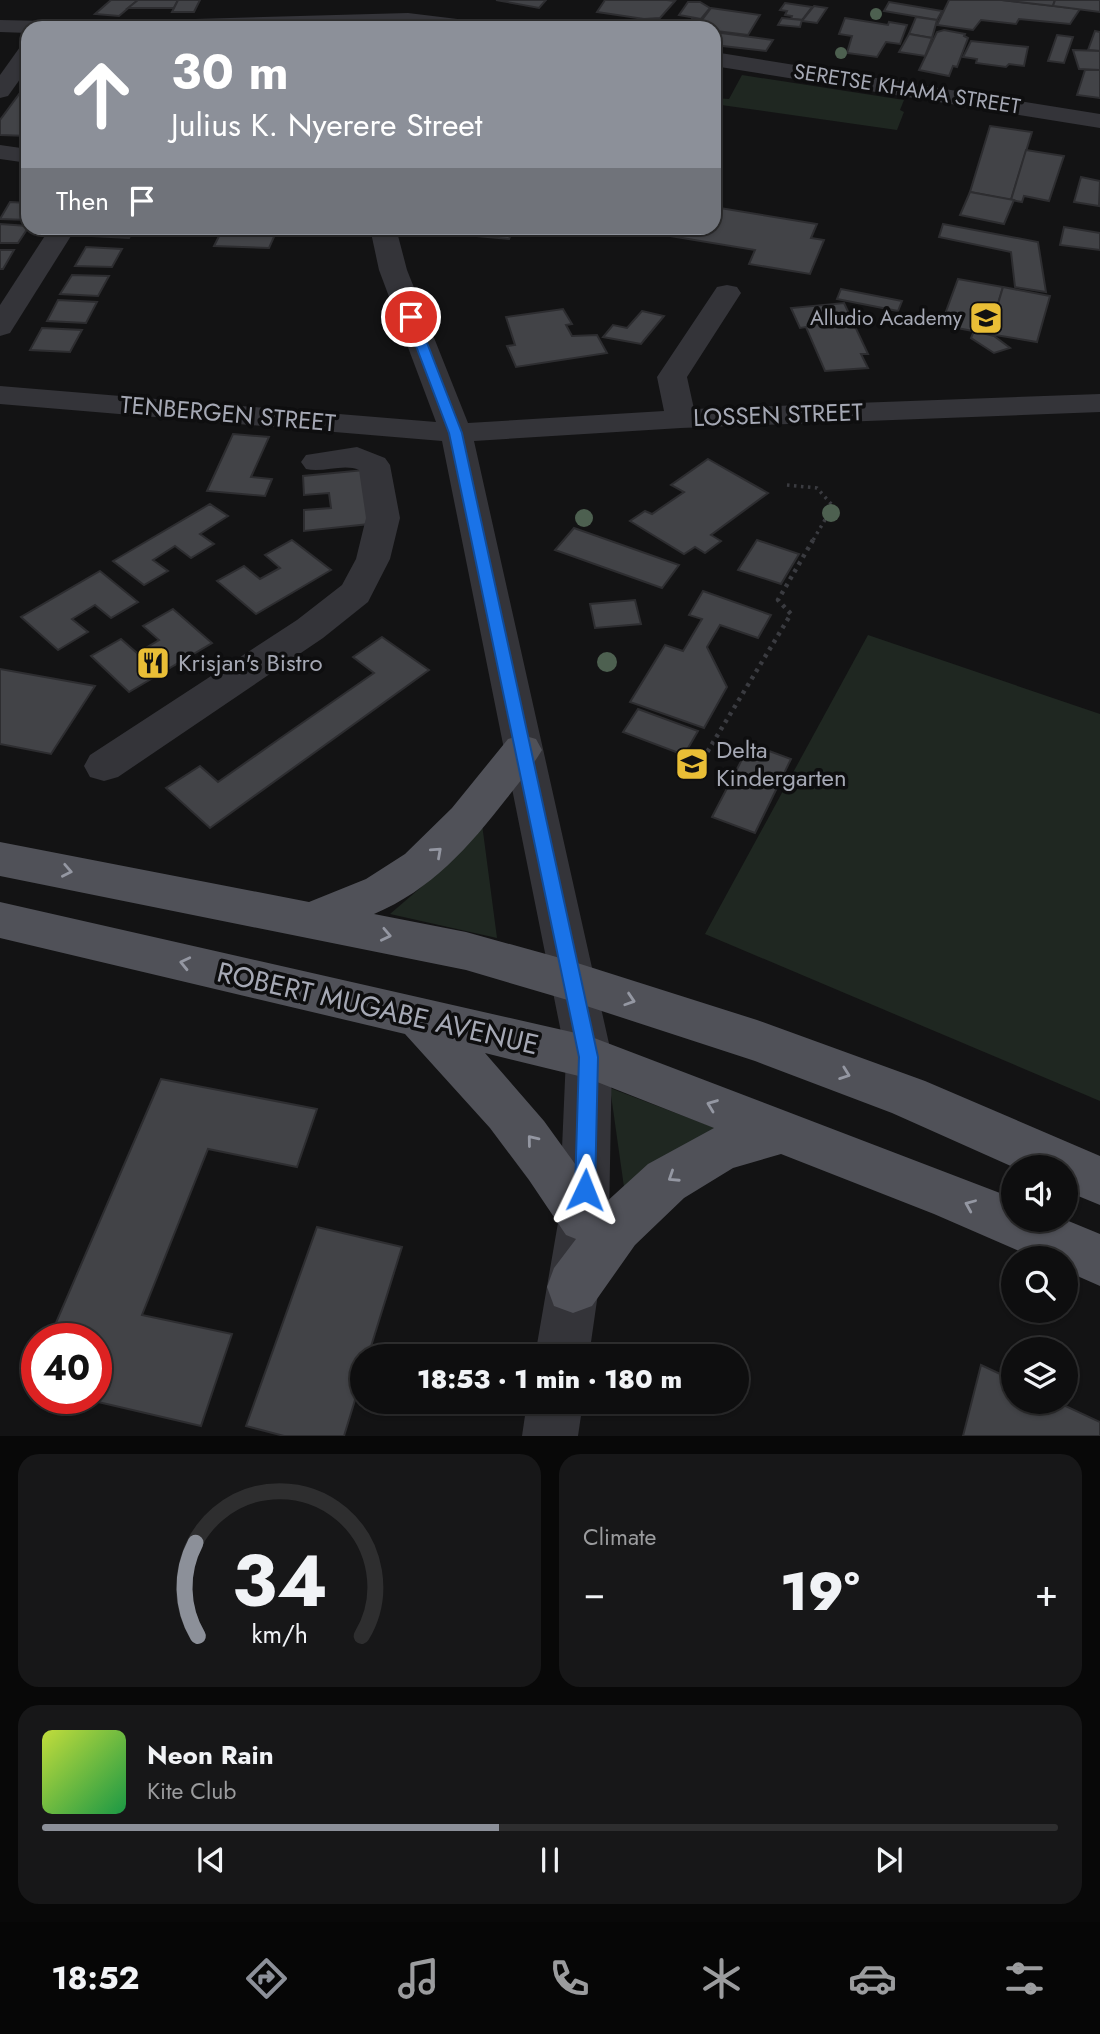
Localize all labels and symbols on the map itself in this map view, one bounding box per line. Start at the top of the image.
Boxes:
street label: SERETSE KHAMA STREET [791,56,1023,122]
pin [381,287,441,347]
school or university icon: Alludio Academy [967,299,1005,337]
place label: Alludio Academy [810,303,963,333]
street label: TENBERGEN STREET [119,387,337,440]
street label: LOSSEN STREET [693,394,863,435]
restaurant icon: Krisjan's Bistro [134,644,172,682]
place label: Krisjan's Bistro [178,645,322,680]
place label: Delta Kindergarten [716,732,847,795]
school or university icon: Delta Kindergarten [673,745,711,783]
one-way arrow [429,848,442,860]
one-way arrow [61,863,73,878]
one-way arrow [380,926,392,941]
street label: ROBERT MUGABE AVENUE [213,951,543,1065]
one-way arrow [180,957,192,971]
one-way arrow [623,992,635,1006]
one-way arrow [838,1065,850,1079]
one-way arrow [706,1099,718,1113]
one-way arrow [528,1136,540,1149]
position arrow [548,1153,622,1227]
one-way arrow [668,1169,681,1182]
one-way arrow [964,1199,976,1213]
speed limit sign: 40 [21,1323,112,1414]

